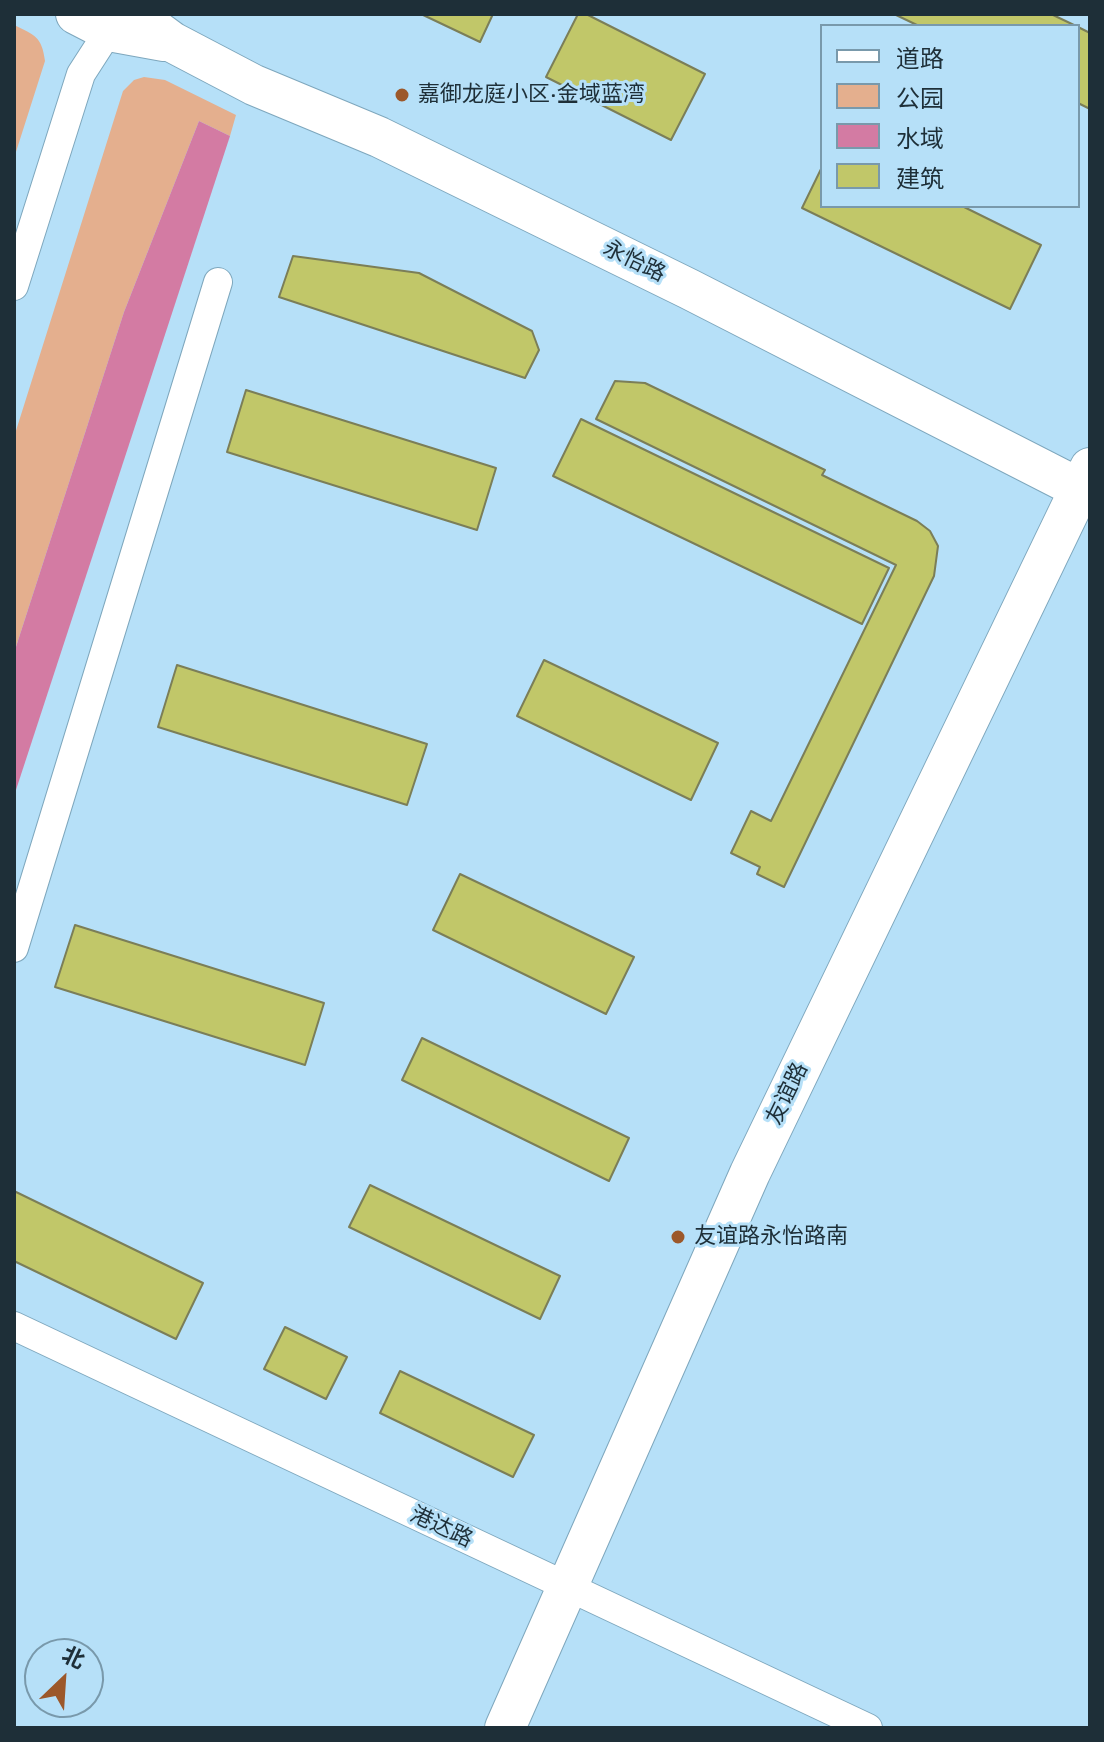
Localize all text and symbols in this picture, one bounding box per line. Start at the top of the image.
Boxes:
legend [820,24,1080,208]
text: 道路 [896,44,944,74]
place label: 嘉御龙庭小区·金域蓝湾 [418,82,645,108]
text: 公园 [896,84,944,114]
marker: 嘉御龙庭小区·金域蓝湾 [393,86,411,104]
text: 水域 [896,124,944,154]
text: 建筑 [896,164,944,194]
street label: 永怡路 [599,236,669,288]
street label: 友谊路 [762,1059,814,1129]
place label: 友谊路永怡路南 [694,1224,848,1250]
marker: 友谊路永怡路南 [669,1228,687,1246]
street label: 港达路 [406,1502,476,1554]
north arrow [24,1638,104,1718]
text: 北 [58,1641,89,1674]

